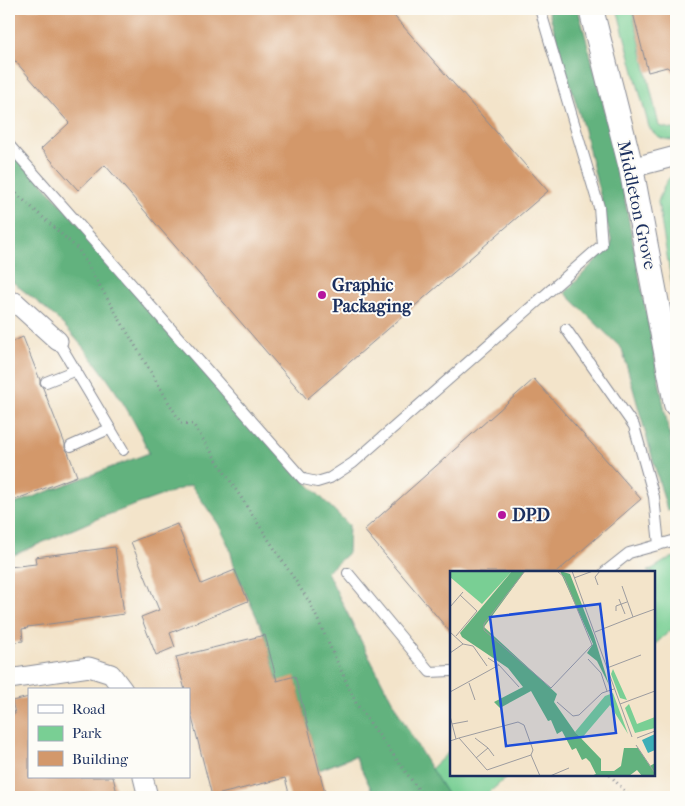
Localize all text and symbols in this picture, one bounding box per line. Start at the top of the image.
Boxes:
street label: Middleton Grove [613,139,660,272]
place label: Graphic Packaging [332,275,413,317]
marker: Graphic Packaging [316,289,328,301]
place label: DPD [512,505,550,526]
marker: DPD [496,509,508,521]
inset map [450,571,655,776]
legend [28,688,190,778]
text: Road [72,700,106,718]
text: Park [72,724,102,742]
text: Building [72,750,129,768]

